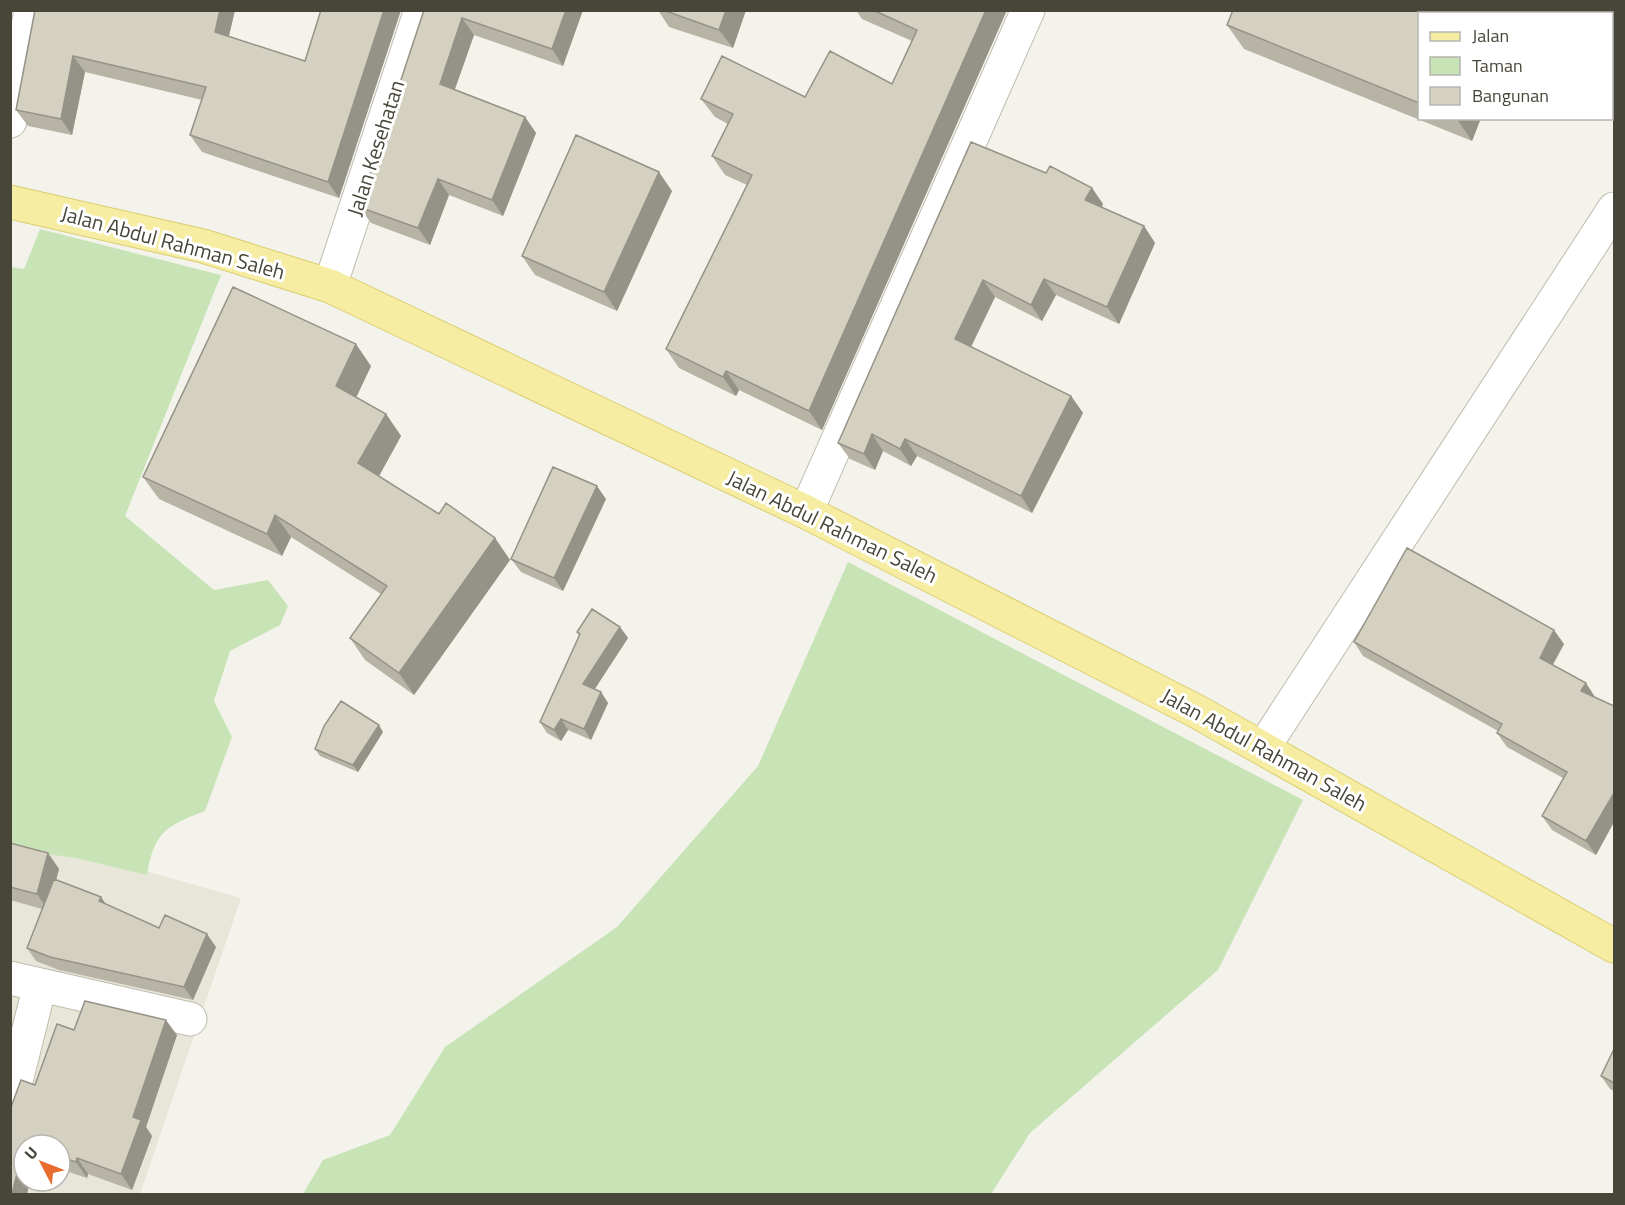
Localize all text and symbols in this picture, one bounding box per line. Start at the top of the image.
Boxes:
legend [1418,12,1613,120]
text: Jalan [1472,22,1509,49]
text: Taman [1472,52,1523,79]
street label: Jalan Kesehatan [338,75,412,220]
text: Bangunan [1472,82,1549,109]
street label: Jalan Abdul Rahman Saleh [58,197,289,287]
street label: Jalan Abdul Rahman Saleh [722,461,943,591]
street label: Jalan Abdul Rahman Saleh [1156,679,1373,819]
north arrow [12,1133,72,1193]
text: U [18,1141,43,1165]

